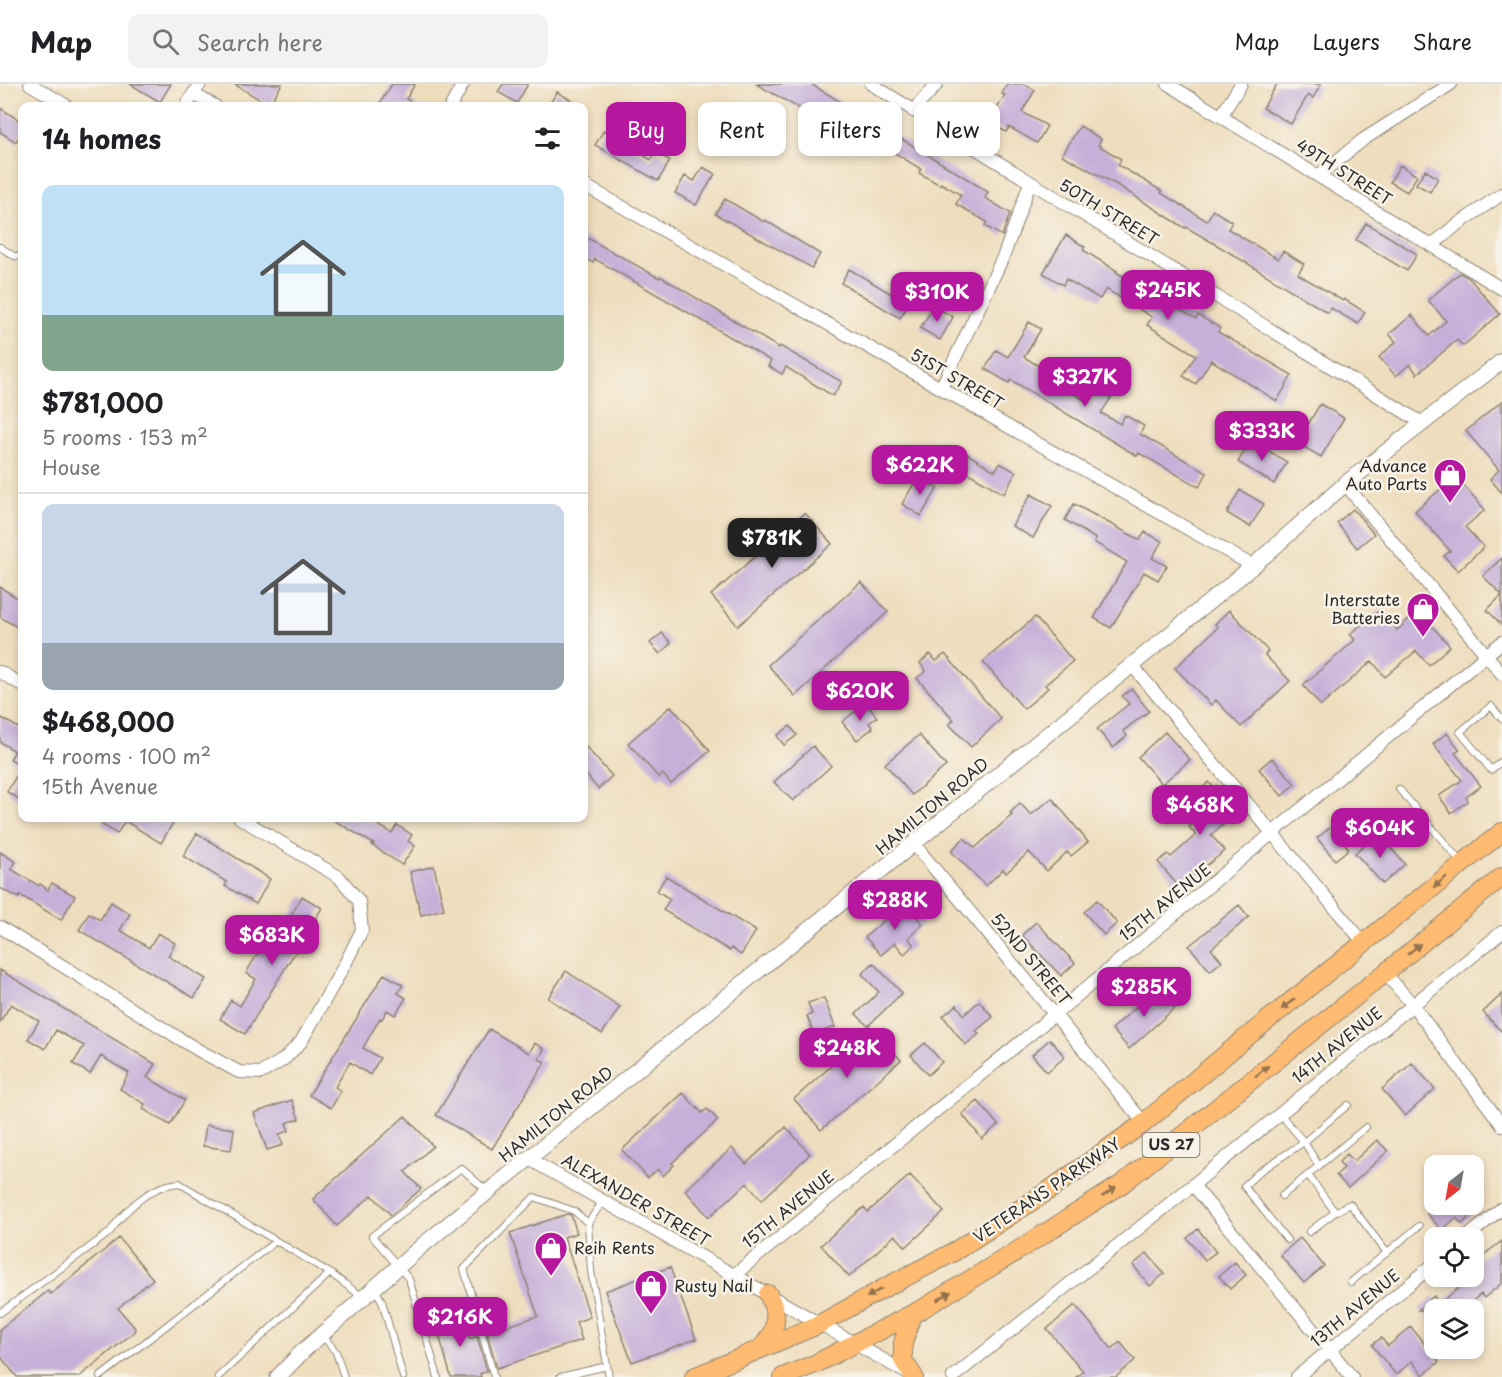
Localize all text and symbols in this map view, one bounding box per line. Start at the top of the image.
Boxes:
search box [128,14,548,68]
text: Map [30,20,92,63]
icon: search [149,25,182,58]
text: Search here [197,25,323,58]
text: Map [1235,25,1279,57]
text: Layers [1312,25,1380,57]
text: Share [1413,25,1472,57]
chip: Buy [606,102,686,156]
chip: Rent [698,102,786,156]
chip: Filters [798,102,902,156]
chip: New [914,102,1000,156]
text: 14 homes [42,119,161,158]
icon: filters [531,122,564,155]
street label: 49TH STREET [1292,132,1397,210]
street label: 50TH STREET [1055,172,1164,250]
icon: home [249,224,357,332]
pin: $245K [1126,270,1210,321]
pin: $310K [895,272,979,323]
text: $245K [1135,274,1201,304]
text: $310K [905,276,969,306]
street label: 51ST STREET [907,342,1008,414]
pin: $327K [1043,357,1127,408]
text: $327K [1052,361,1118,391]
text: $781,000 [42,383,163,422]
pin: $333K [1220,411,1304,462]
text: $333K [1229,415,1295,445]
text: 5 rooms · 153 m² [42,422,208,452]
pin: $622K [878,445,962,496]
text: $622K [886,449,954,479]
text: House [42,452,101,482]
place label: Advance Auto Parts [1345,453,1427,495]
shop icon: Advance Auto Parts [1432,457,1468,504]
pin: $781K [730,518,814,569]
text: $781K [742,522,802,552]
icon: home [249,543,357,651]
place label: Interstate Batteries [1324,587,1400,629]
shop icon: Interstate Batteries [1405,591,1441,638]
pin: $620K [818,671,902,722]
text: $620K [826,675,894,705]
text: $468,000 [42,702,174,741]
text: 4 rooms · 100 m² [42,741,211,771]
street label: HAMILTON ROAD [870,751,993,860]
text: 15th Avenue [42,771,158,801]
pin: $468K [1158,785,1242,836]
text: $468K [1166,789,1234,819]
pin: $604K [1338,808,1422,859]
text: $604K [1345,812,1415,842]
street label: 15TH AVENUE [1113,857,1216,946]
one-way arrow [1432,875,1448,888]
pin: $288K [853,880,937,931]
text: $288K [862,884,928,914]
street label: 52ND STREET [986,907,1078,1010]
pin: $683K [230,915,314,966]
text: $683K [239,919,305,949]
one-way arrow [1407,944,1422,956]
pin: $285K [1102,967,1186,1018]
text: $285K [1111,971,1177,1001]
one-way arrow [1281,997,1296,1010]
street label: 14TH AVENUE [1286,1000,1387,1088]
pin: $248K [805,1028,889,1079]
text: $248K [813,1032,881,1062]
street label: HAMILTON ROAD [493,1060,618,1167]
one-way arrow [1254,1065,1270,1078]
street label: VETERANS PARKWAY [968,1131,1125,1248]
road number: US 27 [1142,1133,1200,1157]
street label: ALEXANDER STREET [558,1147,715,1251]
north arrow [1424,1155,1484,1215]
map controls [1424,1155,1484,1359]
street label: 15TH AVENUE [736,1164,839,1253]
one-way arrow [1101,1187,1117,1198]
button: locate [1424,1227,1484,1287]
shop icon: Reih Rents [533,1230,569,1277]
place label: Reih Rents [574,1235,655,1259]
street label: 13TH AVENUE [1304,1263,1404,1352]
shop icon: Rusty Nail [633,1268,669,1315]
place label: Rusty Nail [674,1273,753,1297]
one-way arrow [865,1288,882,1298]
one-way arrow [936,1290,952,1301]
pin: $216K [418,1297,502,1348]
button: layers [1424,1299,1484,1359]
text: $216K [427,1301,493,1331]

